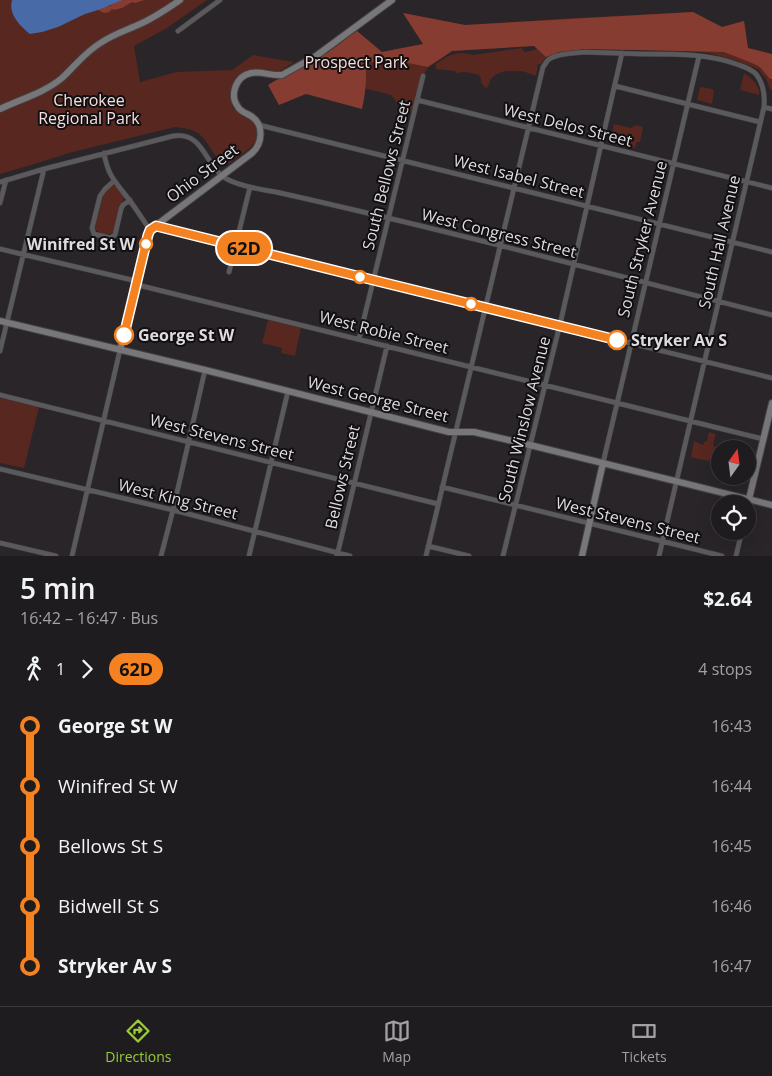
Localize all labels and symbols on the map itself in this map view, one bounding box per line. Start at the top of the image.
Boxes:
park label: Prospect Park [304,51,408,73]
park label: Cherokee Regional Park [38,89,140,129]
street label: South Bellows Street [357,97,415,252]
street label: West Delos Street [501,98,635,152]
street label: Ohio Street [162,139,243,207]
street label: West Isabel Street [451,149,587,203]
street label: South Stryker Avenue [612,158,672,320]
street label: South Hall Avenue [693,173,745,311]
street label: West Congress Street [419,203,579,263]
line badge: 62D [215,232,273,264]
place label: Winifred St W [27,233,136,255]
marker: Winifred St W [139,237,153,251]
unlabelled marker [353,270,367,284]
unlabelled marker [464,297,478,311]
street label: West Robie Street [317,305,451,359]
place label: George St W [138,324,235,346]
marker: George St W [114,325,134,345]
place label: Stryker Av S [631,329,727,351]
marker: Stryker Av S [607,330,627,350]
street label: South Winslow Avenue [493,334,555,504]
street label: West George Street [305,371,451,427]
street label: West Stevens Street [148,408,297,466]
street label: Bellows Street [319,423,365,531]
north arrow [711,440,756,485]
street label: West King Street [116,474,240,525]
street label: West Stevens Street [554,491,703,549]

